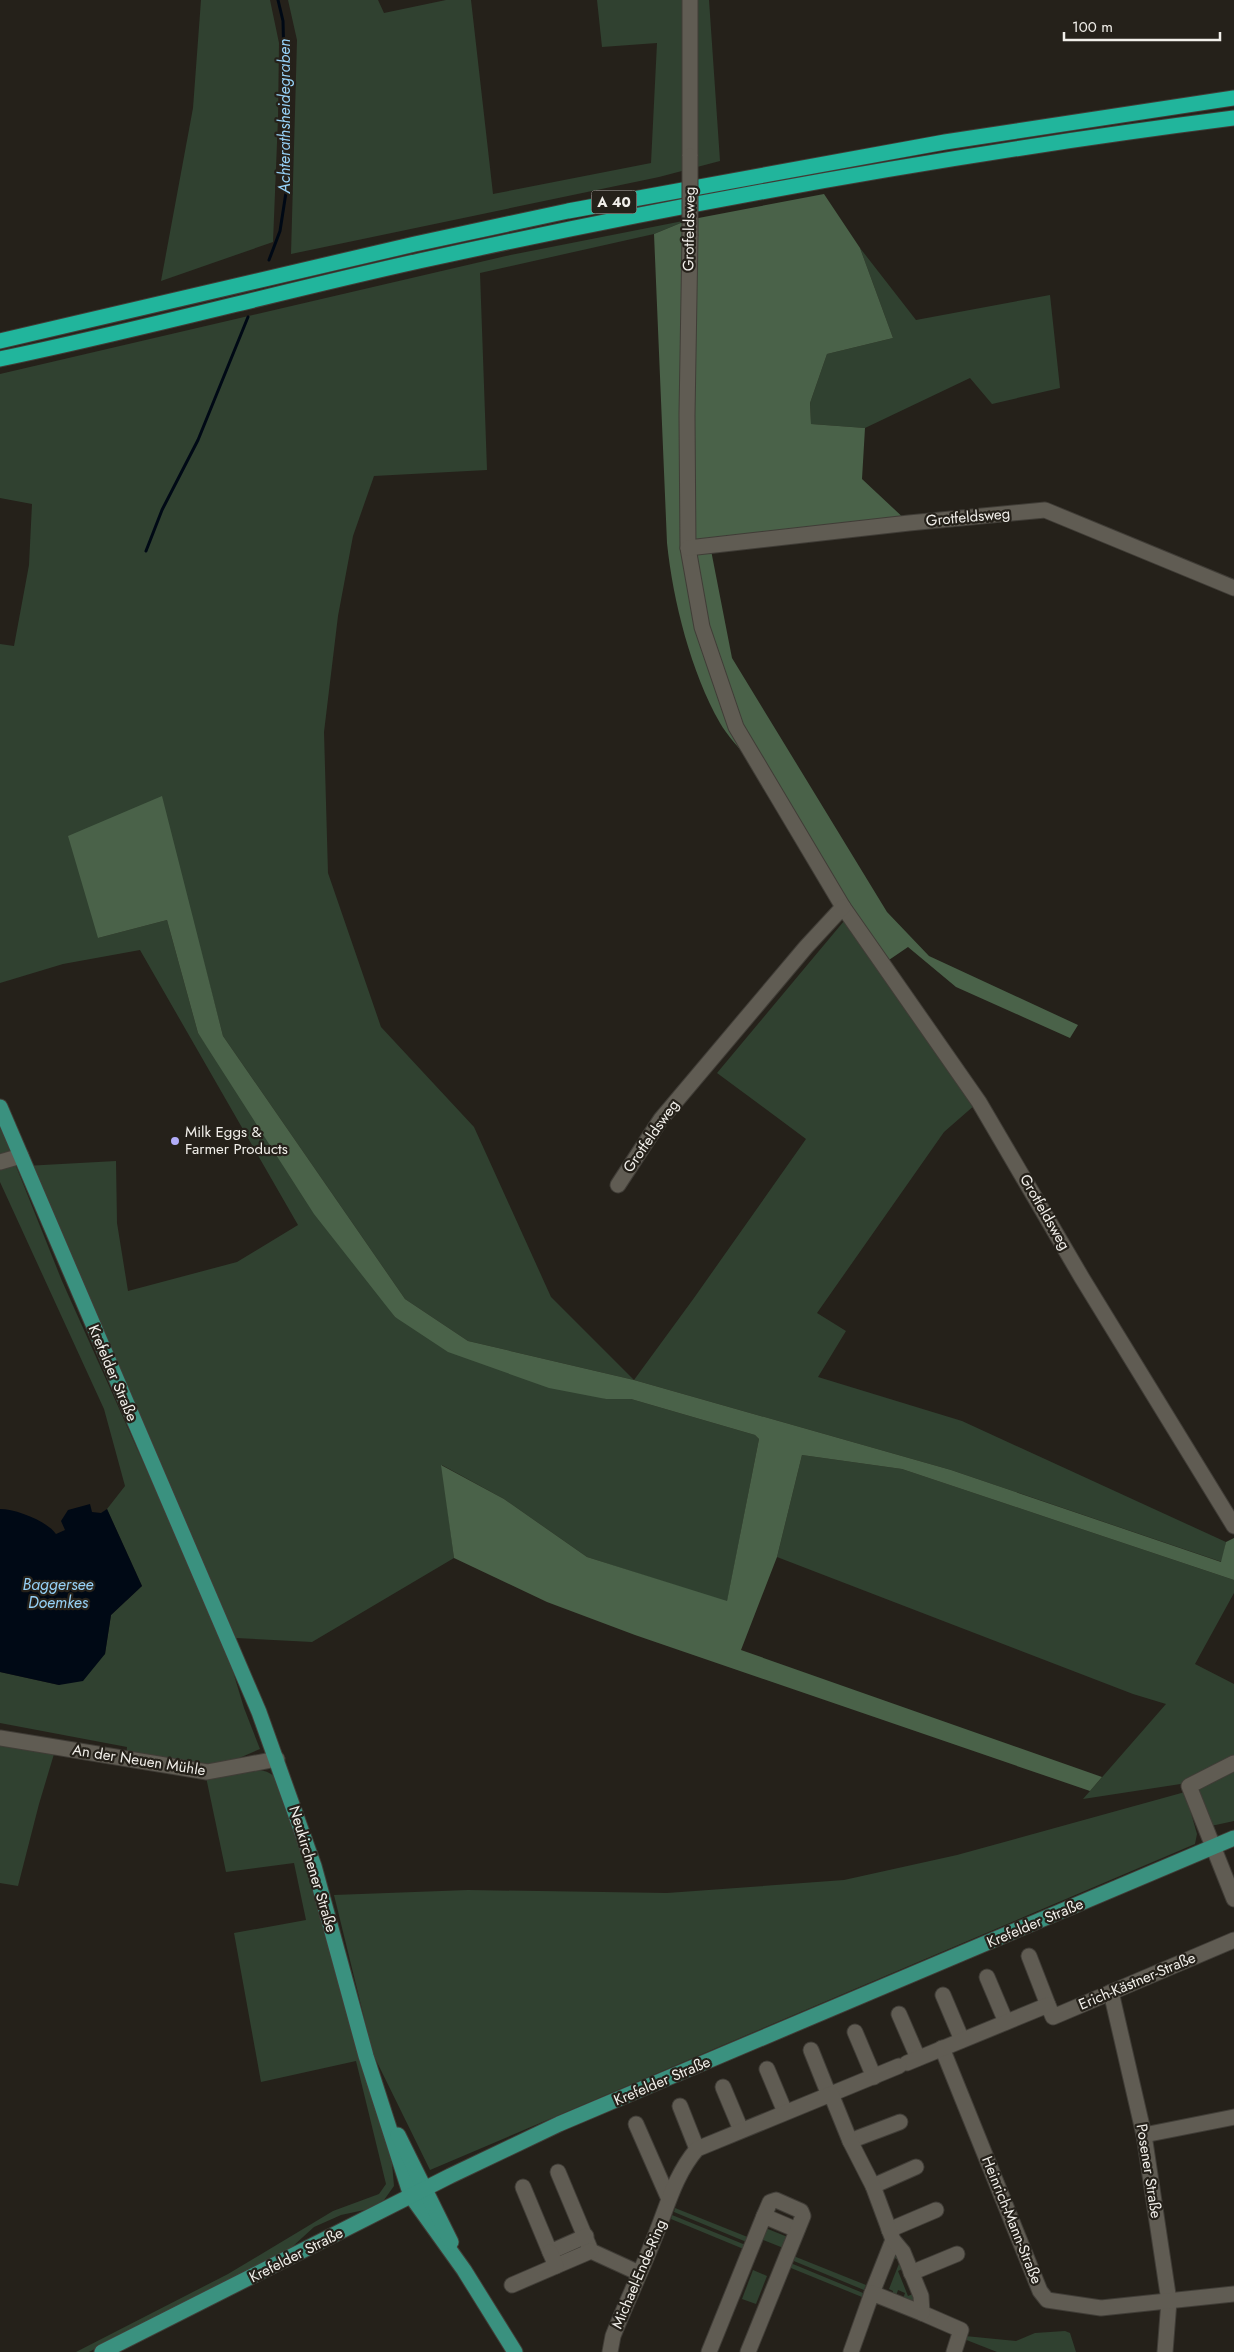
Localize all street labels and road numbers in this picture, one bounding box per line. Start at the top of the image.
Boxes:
street label: Grotfeldsweg [677,187,701,271]
road number: A 40 [592,190,636,213]
street label: Grotfeldsweg [925,502,1011,532]
street label: Grotfeldsweg [618,1095,684,1177]
street label: Grotfeldsweg [1014,1170,1076,1254]
street label: Krefelder Straße [83,1321,143,1425]
street label: An der Neuen Mühle [71,1739,207,1781]
street label: Neukirchener Straße [283,1803,343,1935]
street label: Krefelder Straße [983,1893,1087,1953]
street label: Erich-Kästner-Straße [1075,1946,1199,2016]
street label: Krefelder Straße [610,2051,714,2111]
street label: Posener Straße [1131,2122,1167,2220]
street label: Heinrich-Mann-Straße [976,2153,1048,2287]
street label: Michael-Ende-Ring [606,2216,672,2332]
street label: Krefelder Straße [245,2222,347,2288]

